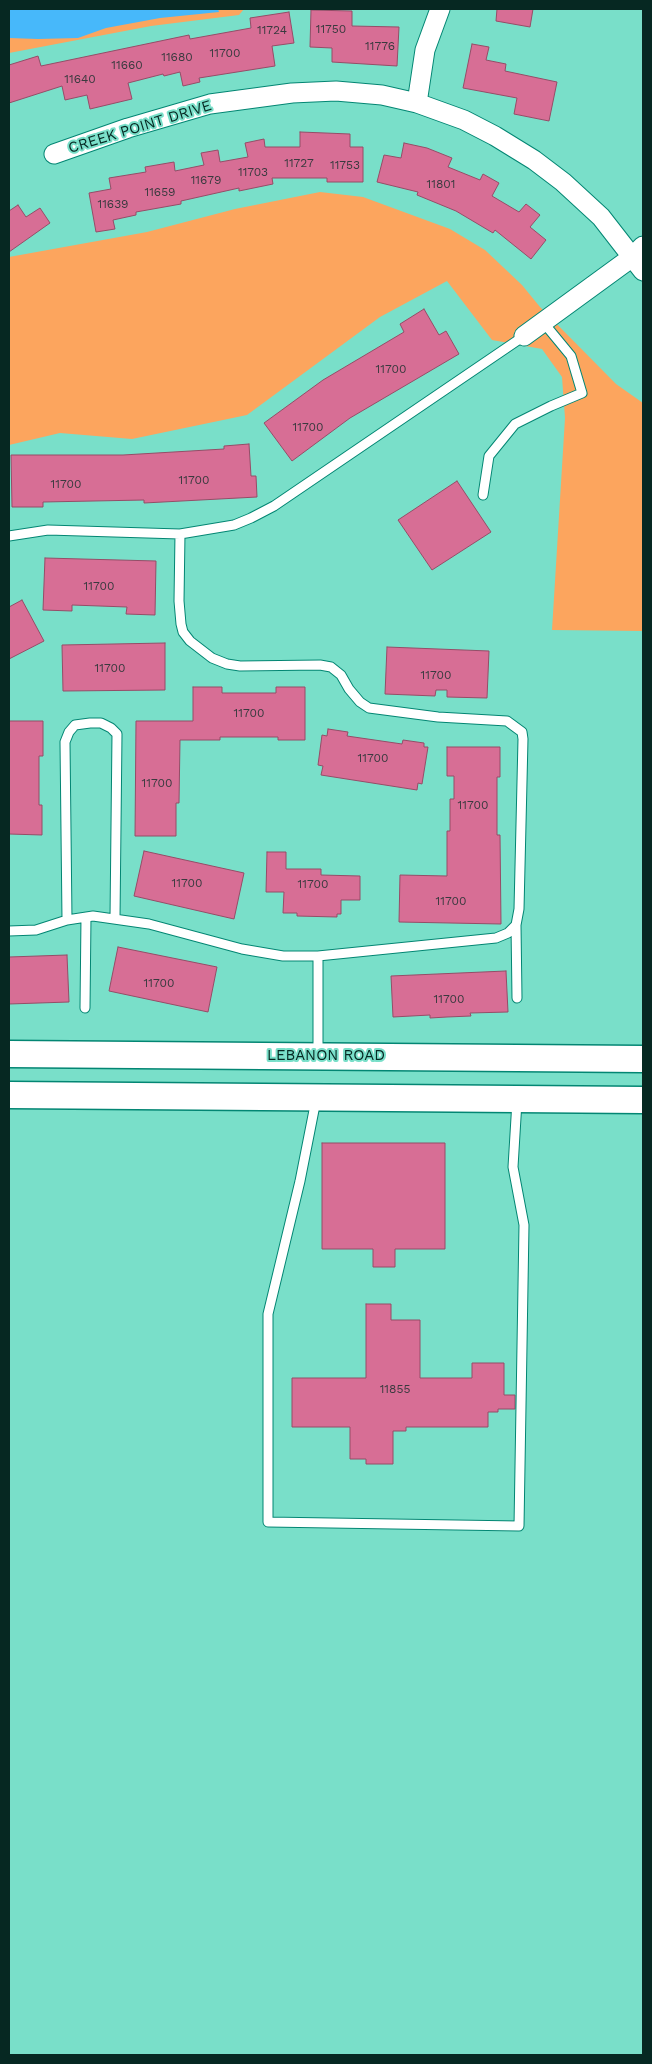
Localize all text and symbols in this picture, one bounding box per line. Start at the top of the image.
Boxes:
house number: 11750 [316,22,346,36]
house number: 11724 [257,23,287,37]
house number: 11776 [365,39,395,53]
house number: 11700 [210,46,240,60]
house number: 11680 [161,50,193,64]
house number: 11660 [111,58,143,72]
house number: 11640 [64,72,96,86]
street label: CREEK POINT DRIVE [66,97,214,157]
house number: 11727 [284,156,314,170]
house number: 11753 [330,158,360,172]
house number: 11703 [238,165,268,179]
house number: 11679 [191,173,221,187]
house number: 11801 [427,177,455,191]
house number: 11659 [144,185,176,199]
house number: 11639 [97,197,129,211]
house number: 11700 [376,362,406,376]
house number: 11700 [293,420,323,434]
house number: 11700 [179,473,209,487]
house number: 11700 [51,477,81,491]
house number: 11700 [84,579,114,593]
house number: 11700 [95,661,125,675]
house number: 11700 [421,668,451,682]
house number: 11700 [234,706,264,720]
house number: 11700 [358,751,388,765]
house number: 11700 [142,776,172,790]
house number: 11700 [458,798,488,812]
house number: 11700 [172,876,202,890]
house number: 11700 [298,877,328,891]
house number: 11700 [436,894,466,908]
house number: 11700 [144,976,174,990]
house number: 11700 [434,992,464,1006]
street label: LEBANON ROAD [267,1047,385,1065]
house number: 11855 [380,1382,410,1396]

